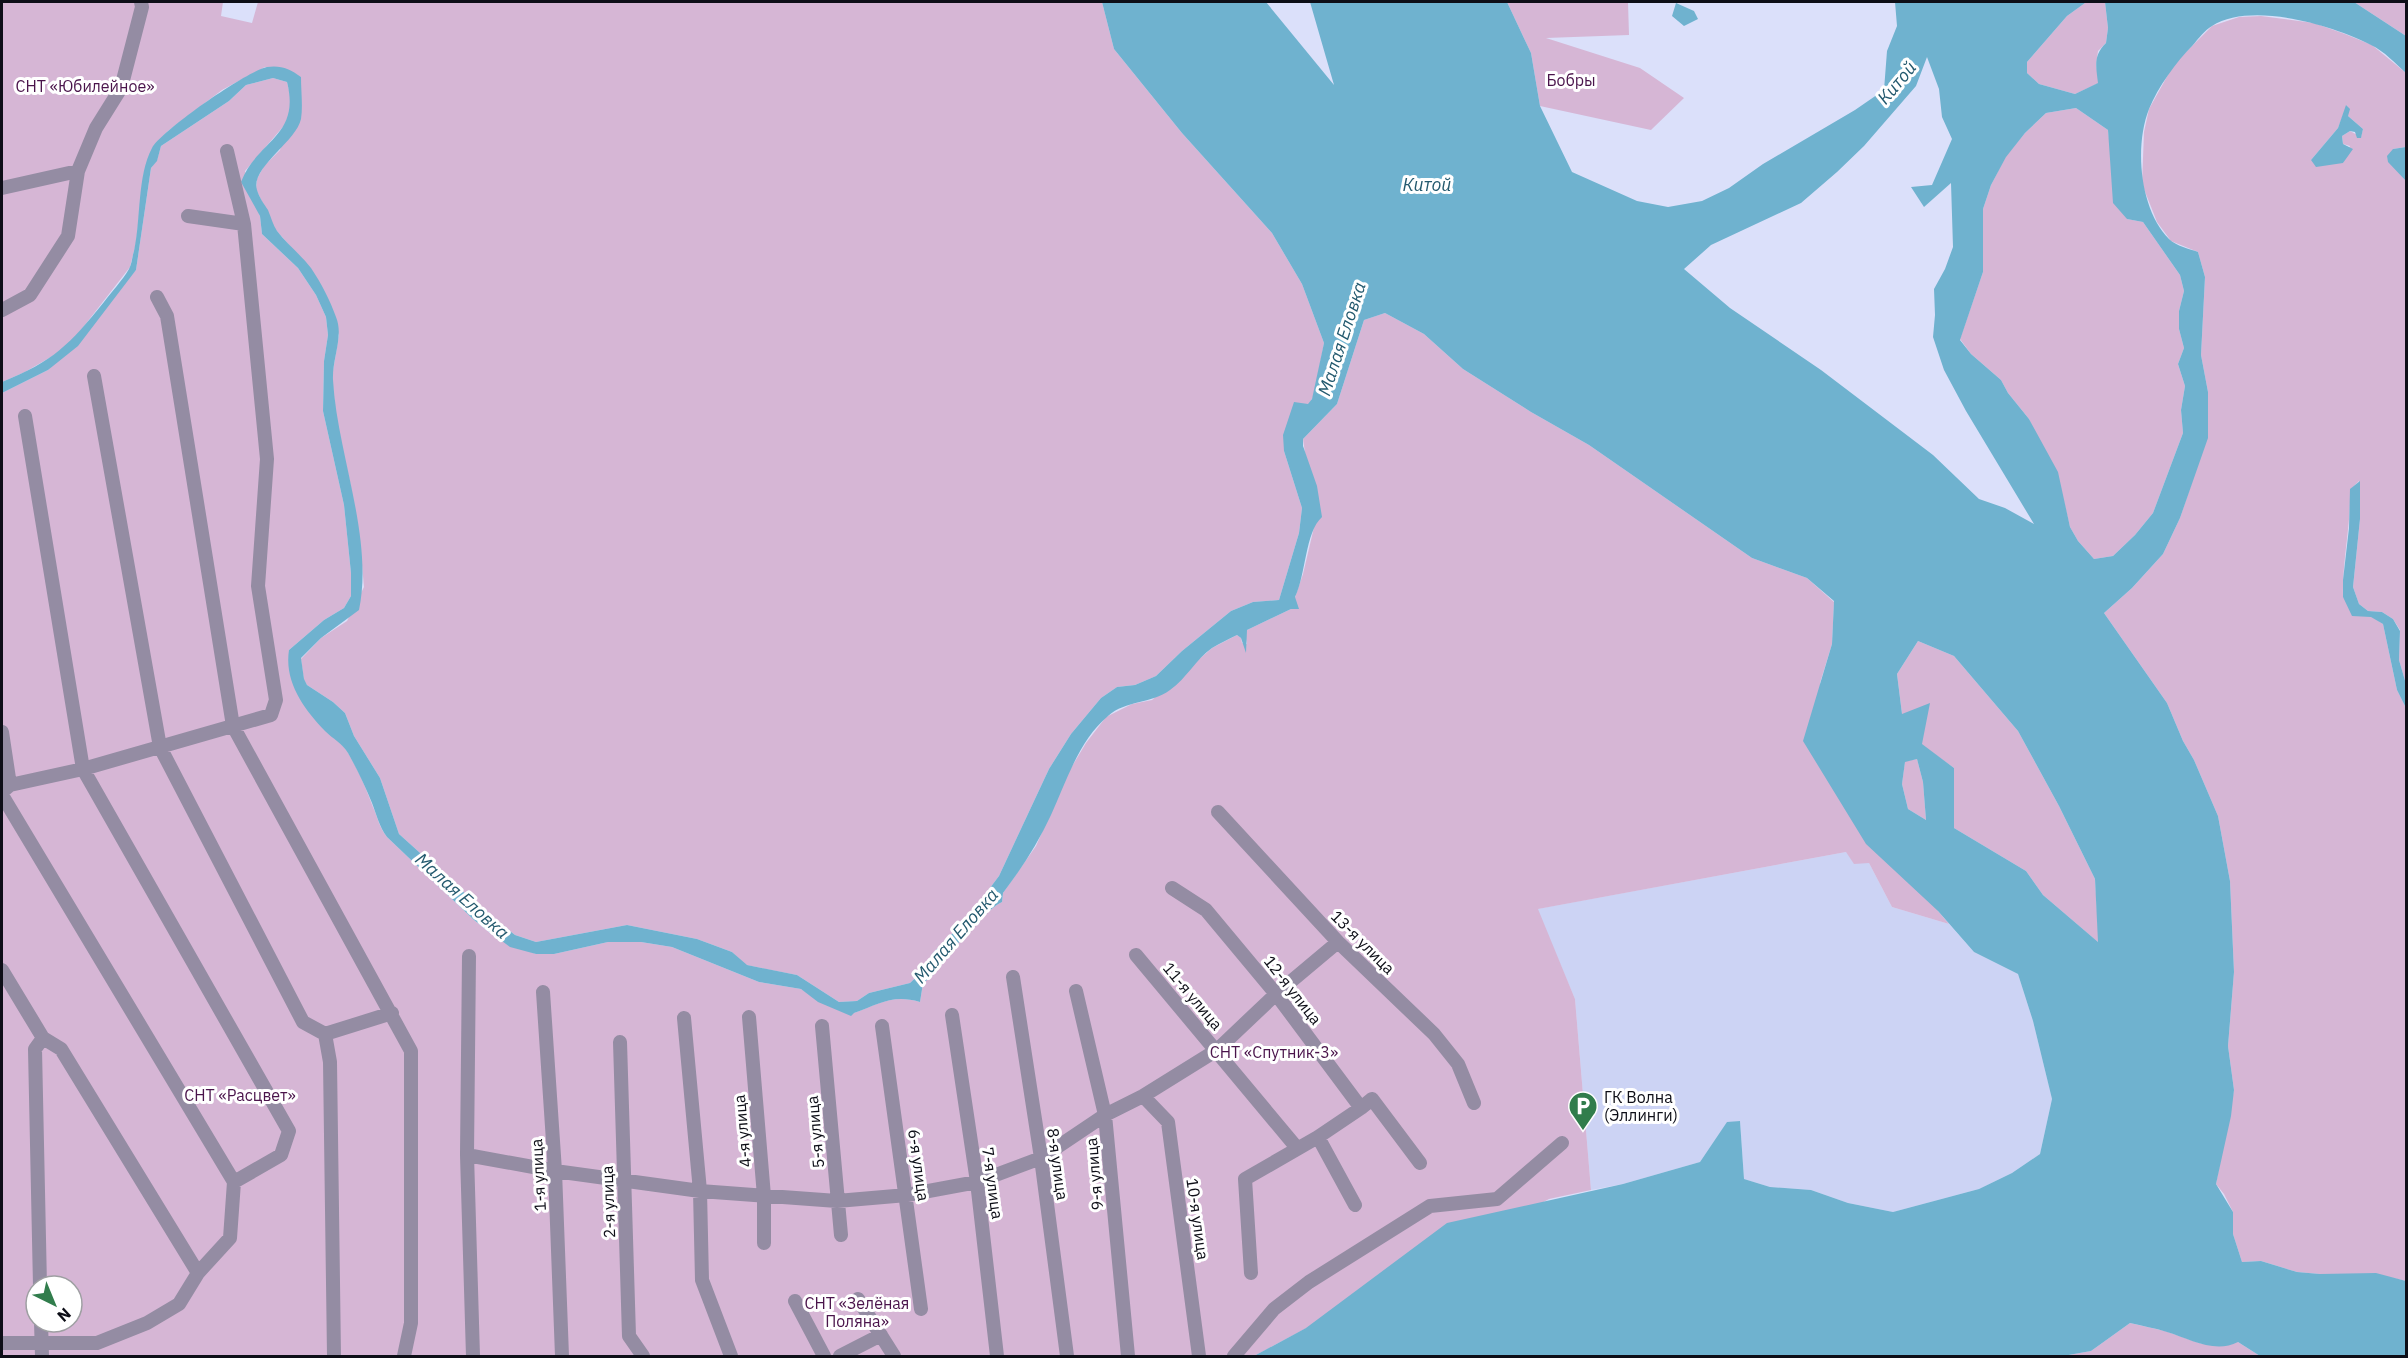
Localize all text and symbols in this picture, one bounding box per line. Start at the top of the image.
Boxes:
water label: Китой [1872,57,1921,109]
park label: Бобры [1546,70,1596,90]
park label: СНТ «Юбилейное» [16,76,154,96]
water label: Китой [1403,173,1451,196]
water label: Малая Еловка [1312,279,1371,399]
water label: Малая Еловка [411,848,514,944]
water label: Малая Еловка [908,883,1003,988]
street label: 13-я улица [1327,906,1399,978]
street label: 12-я улица [1260,951,1326,1029]
street label: 11-я улица [1159,958,1227,1034]
park label: СНТ «Спутник-3» [1210,1042,1338,1062]
park label: СНТ «Расцвет» [184,1085,296,1105]
place label: ГК Волна (Эллинги) [1604,1087,1678,1125]
parking icon: ГК Волна (Эллинги) [1567,1090,1599,1132]
street label: 4-я улица [729,1093,755,1168]
street label: 5-я улица [802,1094,828,1169]
street label: 8-я улица [1043,1127,1073,1202]
street label: 6-я улица [904,1128,934,1203]
street label: 9-я улица [1081,1136,1107,1211]
street label: 1-я улица [526,1138,550,1212]
street label: 7-я улица [978,1146,1008,1221]
street label: 2-я улица [597,1165,619,1239]
street label: 10-я улица [1182,1177,1214,1262]
north arrow [24,1274,84,1334]
park label: СНТ «Зелёная Поляна» [805,1293,909,1331]
text: N [53,1304,75,1326]

